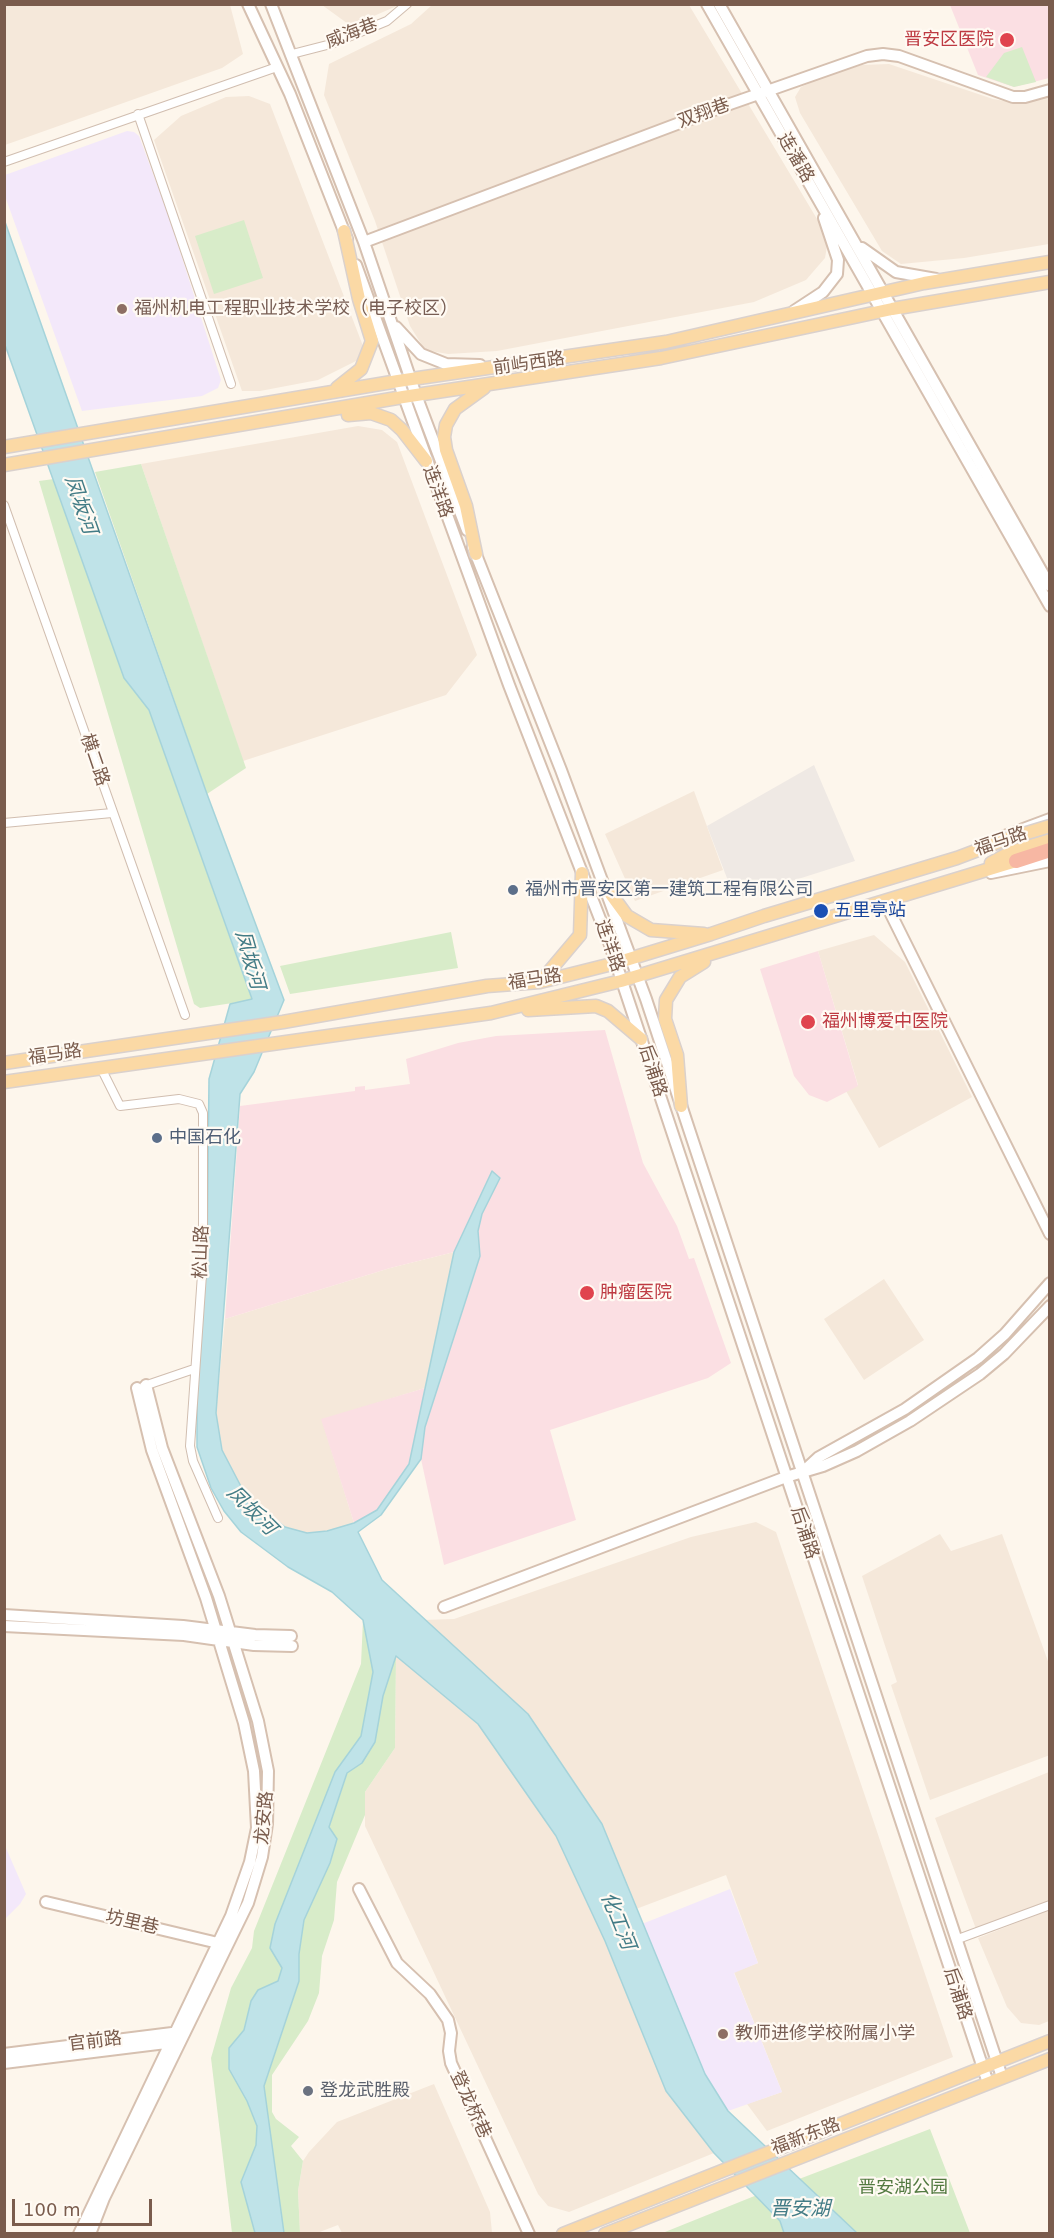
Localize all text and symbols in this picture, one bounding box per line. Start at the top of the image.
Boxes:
street label: 威海巷 [323,14,381,54]
place label: 晋安区医院 [904,29,994,51]
marker: 晋安区医院 [998,31,1016,49]
street label: 双翔巷 [675,95,733,133]
street label: 连潘路 [772,129,818,187]
place label: 福州机电工程职业技术学校（电子校区） [134,298,458,320]
marker: 福州机电工程职业技术学校（电子校区） [115,302,129,316]
street label: 前屿西路 [492,348,566,380]
street label: 连洋路 [418,463,456,521]
water label: 凤坂河 [59,473,101,537]
street label: 横二路 [75,731,113,789]
street label: 福马路 [972,823,1030,861]
place label: 福州市晋安区第一建筑工程有限公司 [525,879,813,901]
marker: 福州市晋安区第一建筑工程有限公司 [506,883,520,897]
place label: 五里亭站 [834,900,906,922]
marker: 五里亭站 [812,902,830,920]
street label: 连洋路 [590,917,628,975]
water label: 凤坂河 [229,928,269,992]
street label: 福马路 [507,965,563,995]
place label: 福州博爱中医院 [822,1011,948,1033]
marker: 福州博爱中医院 [799,1013,817,1031]
street label: 福马路 [27,1041,83,1069]
street label: 后浦路 [633,1042,671,1100]
place label: 中国石化 [169,1127,241,1149]
marker: 中国石化 [150,1131,164,1145]
street label: 松山路 [190,1225,214,1279]
place label: 肿瘤医院 [600,1282,672,1304]
marker: 肿瘤医院 [578,1284,596,1302]
water label: 凤坂河 [221,1481,281,1541]
street label: 后浦路 [785,1504,823,1562]
street label: 龙安路 [252,1790,278,1846]
water label: 化工河 [595,1889,639,1953]
street label: 坊里巷 [103,1906,161,1940]
street label: 后浦路 [938,1965,976,2023]
place label: 教师进修学校附属小学 [735,2023,915,2045]
marker: 教师进修学校附属小学 [716,2027,730,2041]
street label: 官前路 [67,2028,123,2056]
street label: 登龙桥巷 [445,2068,495,2142]
place label: 登龙武胜殿 [320,2080,410,2102]
marker: 登龙武胜殿 [301,2084,315,2098]
street label: 福新东路 [769,2114,843,2160]
park label: 晋安湖公园 [858,2177,948,2199]
scale bar [15,2187,154,2225]
water label: 晋安湖 [770,2198,830,2222]
text: 100 m [23,2199,81,2220]

